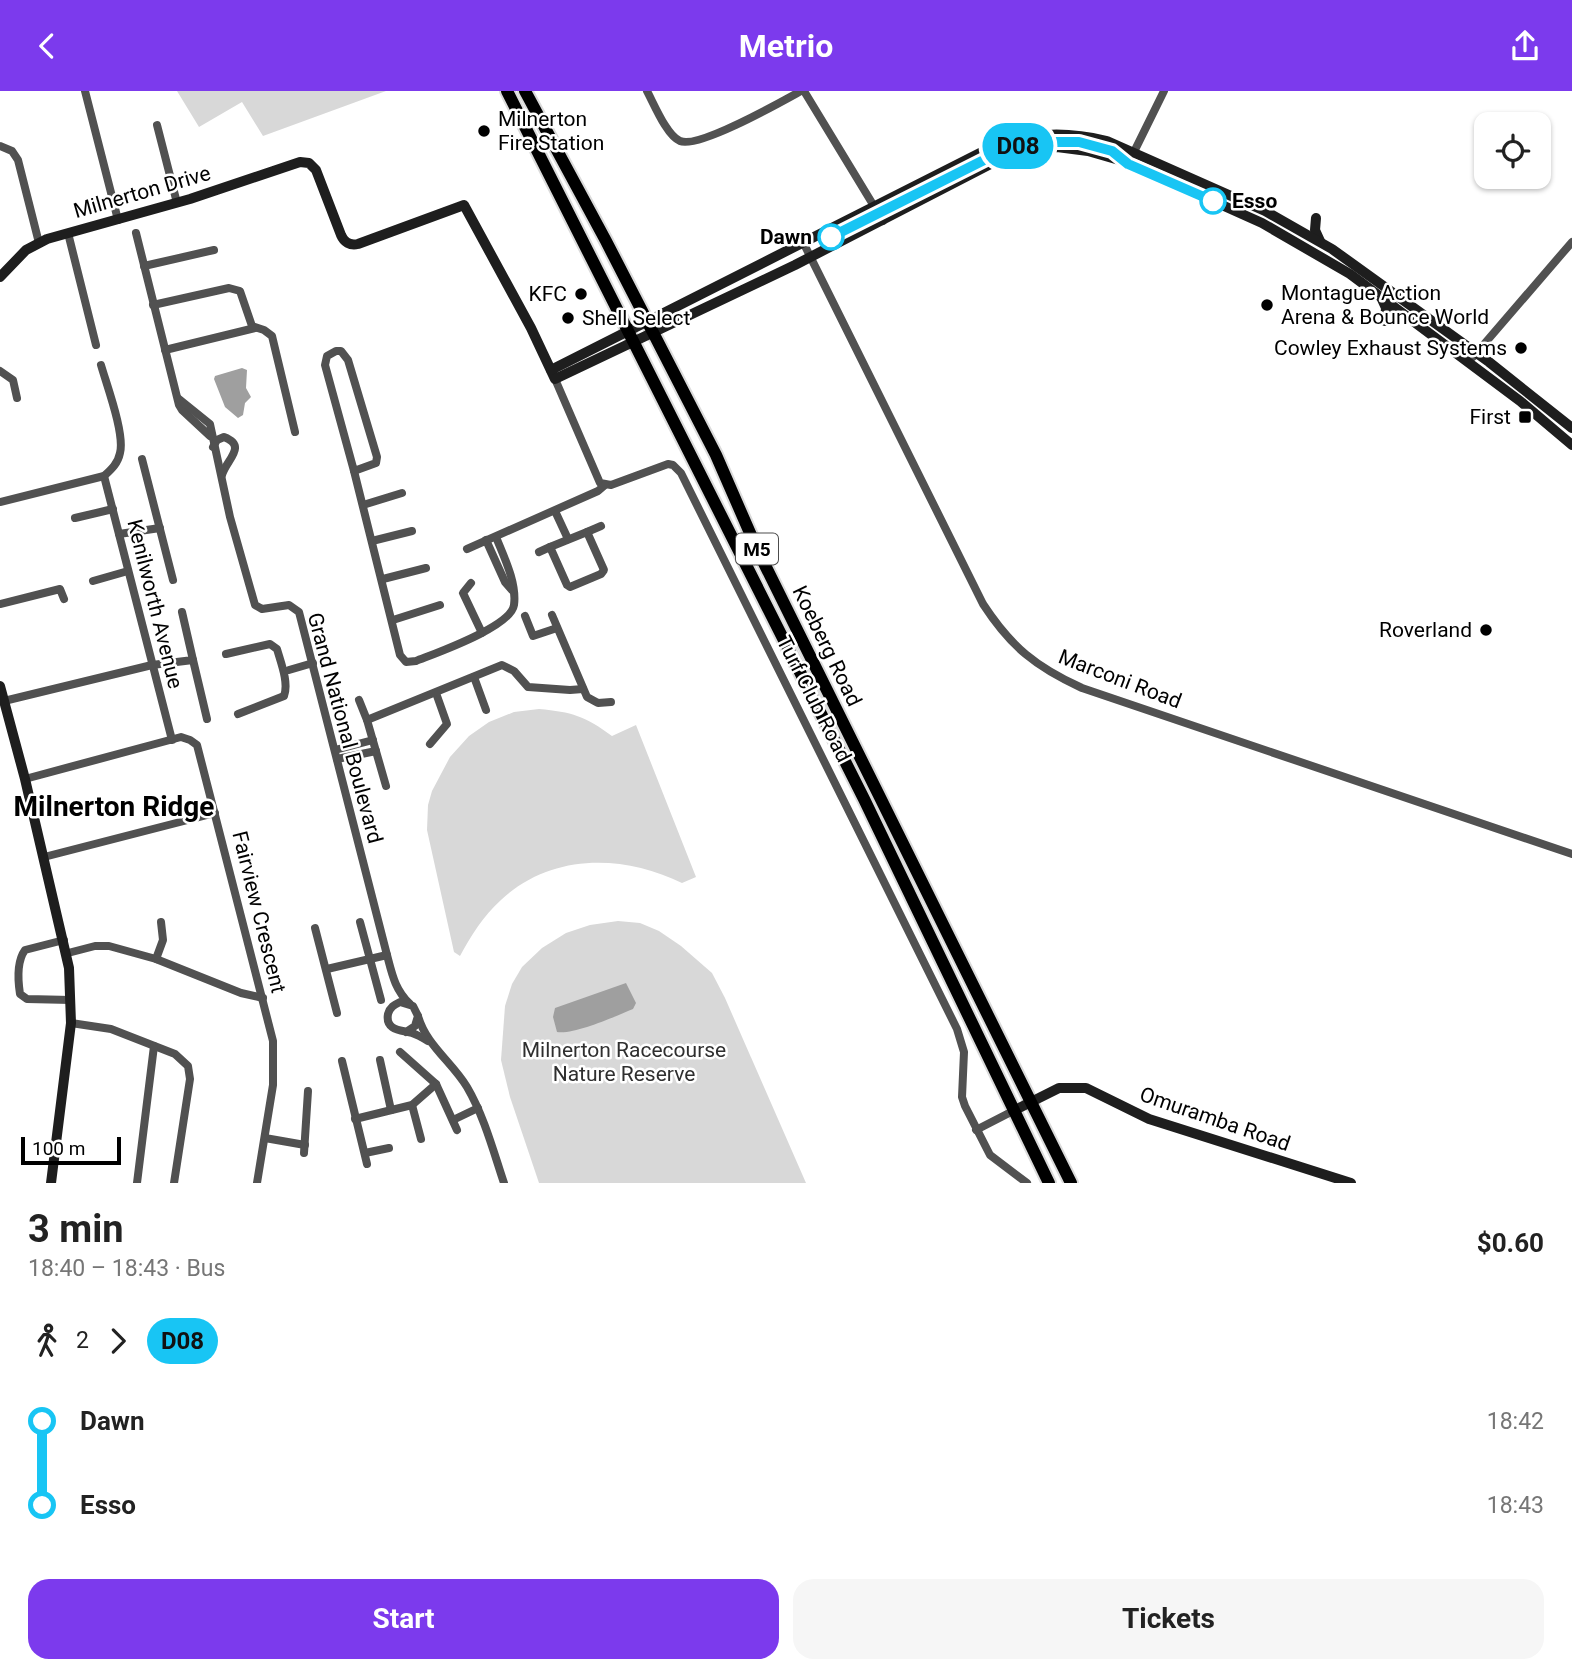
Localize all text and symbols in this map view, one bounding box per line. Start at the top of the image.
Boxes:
icon: back [28,27,66,65]
text: Metrio [739,27,833,65]
icon: share [1506,27,1544,65]
place label: Milnerton Fire Station [498,107,604,155]
map controls [1474,112,1551,189]
button: locate [1474,112,1551,189]
marker: Milnerton Fire Station [476,123,492,139]
line badge: D08 [978,123,1058,169]
text: D08 [996,132,1040,160]
street label: Milnerton Drive [71,161,213,223]
marker: Esso [1200,188,1226,214]
place label: Esso [1232,189,1277,213]
marker: Dawn [818,224,844,250]
place label: Dawn [760,225,812,249]
place label: Montague Action Arena & Bounce World [1281,281,1489,329]
place label: KFC [529,282,567,306]
marker: KFC [573,286,589,302]
marker: Montague Action Arena & Bounce World [1259,297,1275,313]
place label: Shell Select [582,306,690,330]
marker: Shell Select [560,310,576,326]
place label: Cowley Exhaust Systems [1274,336,1507,360]
marker: Cowley Exhaust Systems [1513,340,1529,356]
place label: First [1469,405,1511,429]
marker: First [1517,409,1533,425]
street label: Kenilworth Avenue [122,517,188,691]
road number: M5 [736,533,778,565]
street label: Koeberg Road [787,582,867,710]
street label: Grand National Boulevard [303,610,387,846]
place label: Roverland [1379,618,1472,642]
marker: Roverland [1478,622,1494,638]
street label: Turf Club Road [772,632,856,766]
street label: Marconi Road [1055,645,1185,713]
district label: Milnerton Ridge [14,790,214,823]
street label: Fairview Crescent [227,829,291,995]
park label: Milnerton Racecourse Nature Reserve [522,1038,726,1086]
street label: Omuramba Road [1137,1082,1293,1156]
scale bar [21,1134,121,1166]
text: 100 m [32,1137,85,1160]
text: 3 min [28,1207,124,1251]
text: $0.60 [1477,1228,1544,1258]
text: 18:40 – 18:43 · Bus [28,1255,225,1282]
icon: walk [28,1322,66,1360]
icon: forward [99,1322,137,1360]
text: 2 [76,1327,89,1354]
text: D08 [161,1327,204,1355]
text: Dawn [80,1406,144,1436]
text: 18:42 [1487,1408,1544,1435]
text: Esso [80,1490,136,1520]
text: 18:43 [1487,1492,1544,1519]
button: Start [28,1579,779,1659]
button: Tickets [793,1579,1544,1659]

